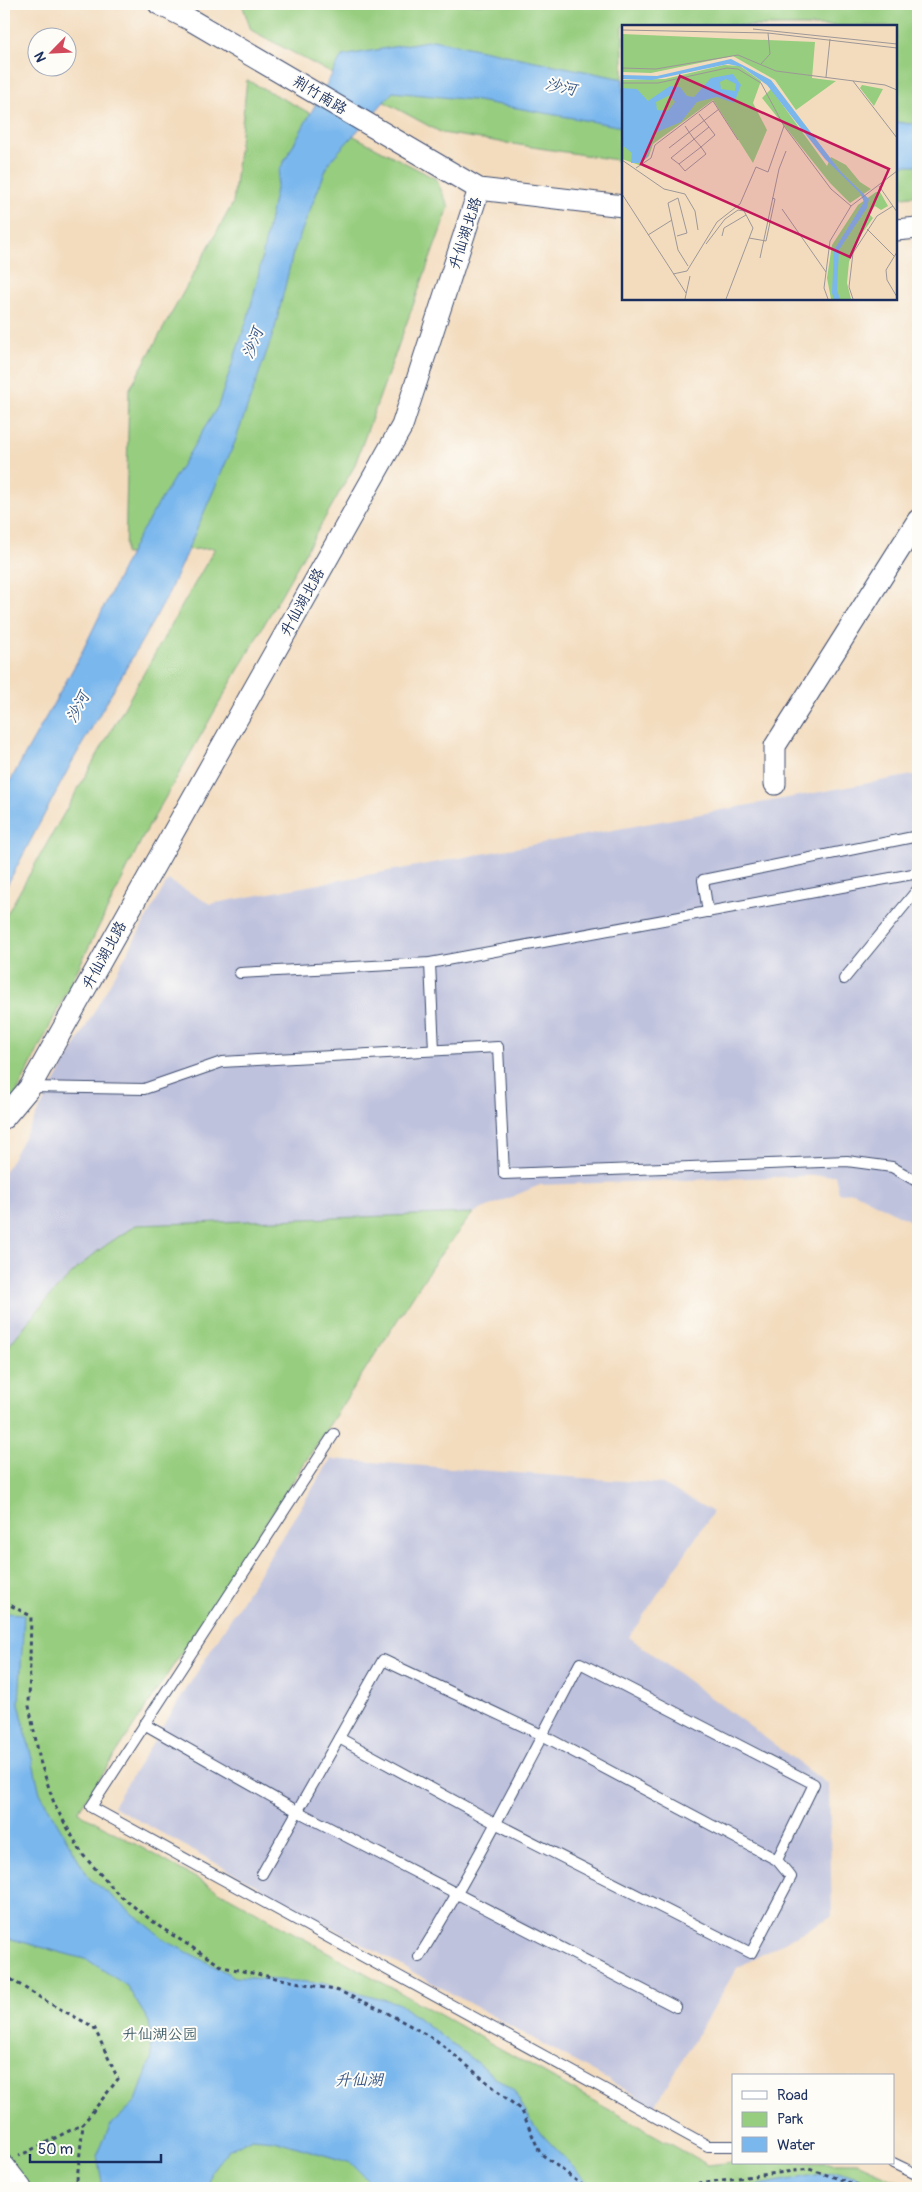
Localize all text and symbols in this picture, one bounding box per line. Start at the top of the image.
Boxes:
inset map [622,25,897,300]
north arrow [28,28,78,78]
text: N [31,49,50,65]
street label: 荆竹南路 [289,72,350,119]
water label: 沙河 [543,74,581,100]
street label: 升仙湖北路 [445,195,486,272]
water label: 沙河 [238,322,269,362]
street label: 升仙湖北路 [276,565,329,640]
water label: 沙河 [62,686,95,726]
street label: 升仙湖北路 [78,918,131,993]
park label: 升仙湖公园 [122,2025,198,2044]
water label: 升仙湖 [335,2070,385,2090]
legend [732,2074,894,2164]
text: Road [777,2086,808,2105]
text: Park [777,2110,804,2129]
scale bar [30,2132,161,2164]
text: Water [777,2136,816,2155]
text: 50 m [38,2140,73,2159]

